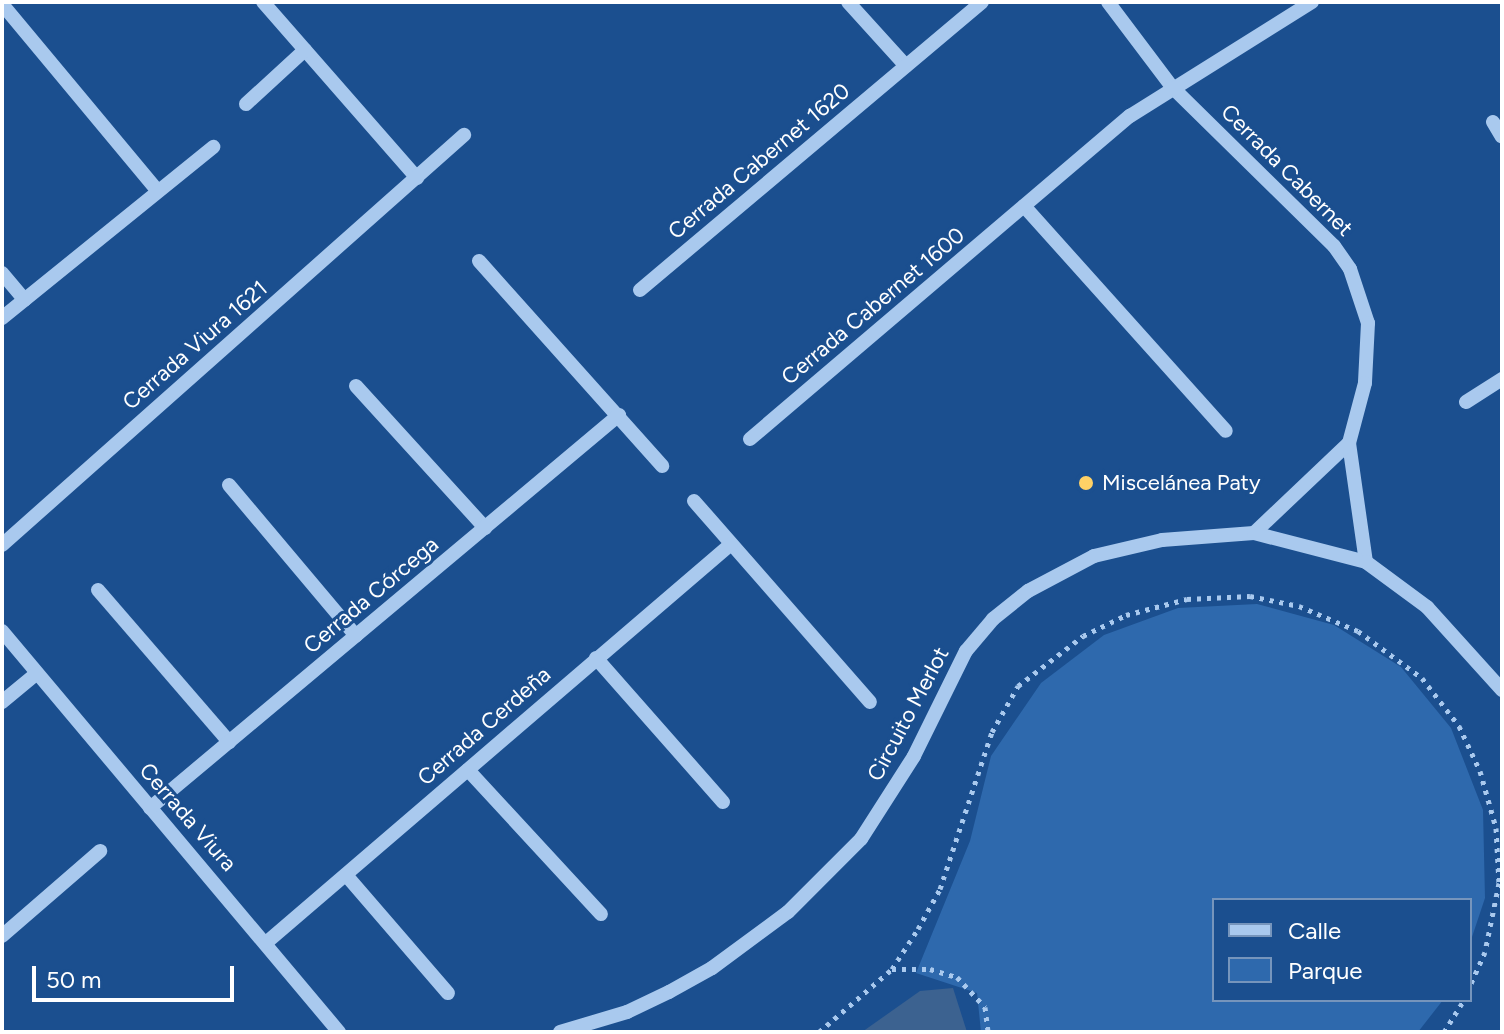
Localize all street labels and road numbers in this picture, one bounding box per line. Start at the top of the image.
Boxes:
street label: Cerrada Cabernet 1620 [663,77,855,245]
street label: Cerrada Cabernet [1216,99,1358,241]
street label: Cerrada Cabernet 1600 [776,222,970,390]
street label: Cerrada Viura 1621 [117,275,273,415]
street label: Cerrada Córcega [298,531,444,659]
street label: Circuito Merlot [862,642,954,786]
street label: Cerrada Cerdeña [412,661,556,791]
street label: Cerrada Viura [134,757,242,877]

